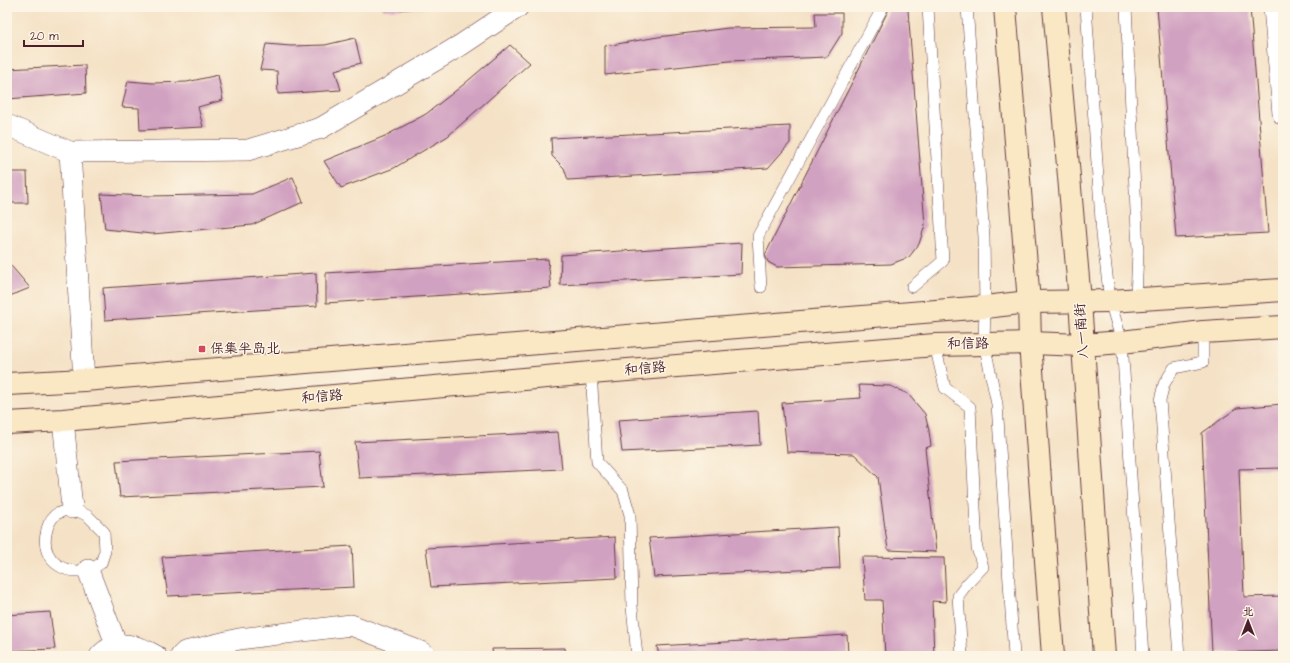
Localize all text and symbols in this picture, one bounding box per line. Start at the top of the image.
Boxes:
scale bar [24,22,83,48]
text: 20 m [30,28,59,45]
street label: 八一南街 [1070,302,1094,360]
street label: 和信路 [947,334,989,354]
place label: 保集半岛北 [210,339,280,359]
marker: 保集半岛北 [197,344,207,354]
street label: 和信路 [623,357,667,381]
street label: 和信路 [300,385,344,409]
north arrow [1228,601,1268,641]
text: 北 [1243,604,1254,619]

